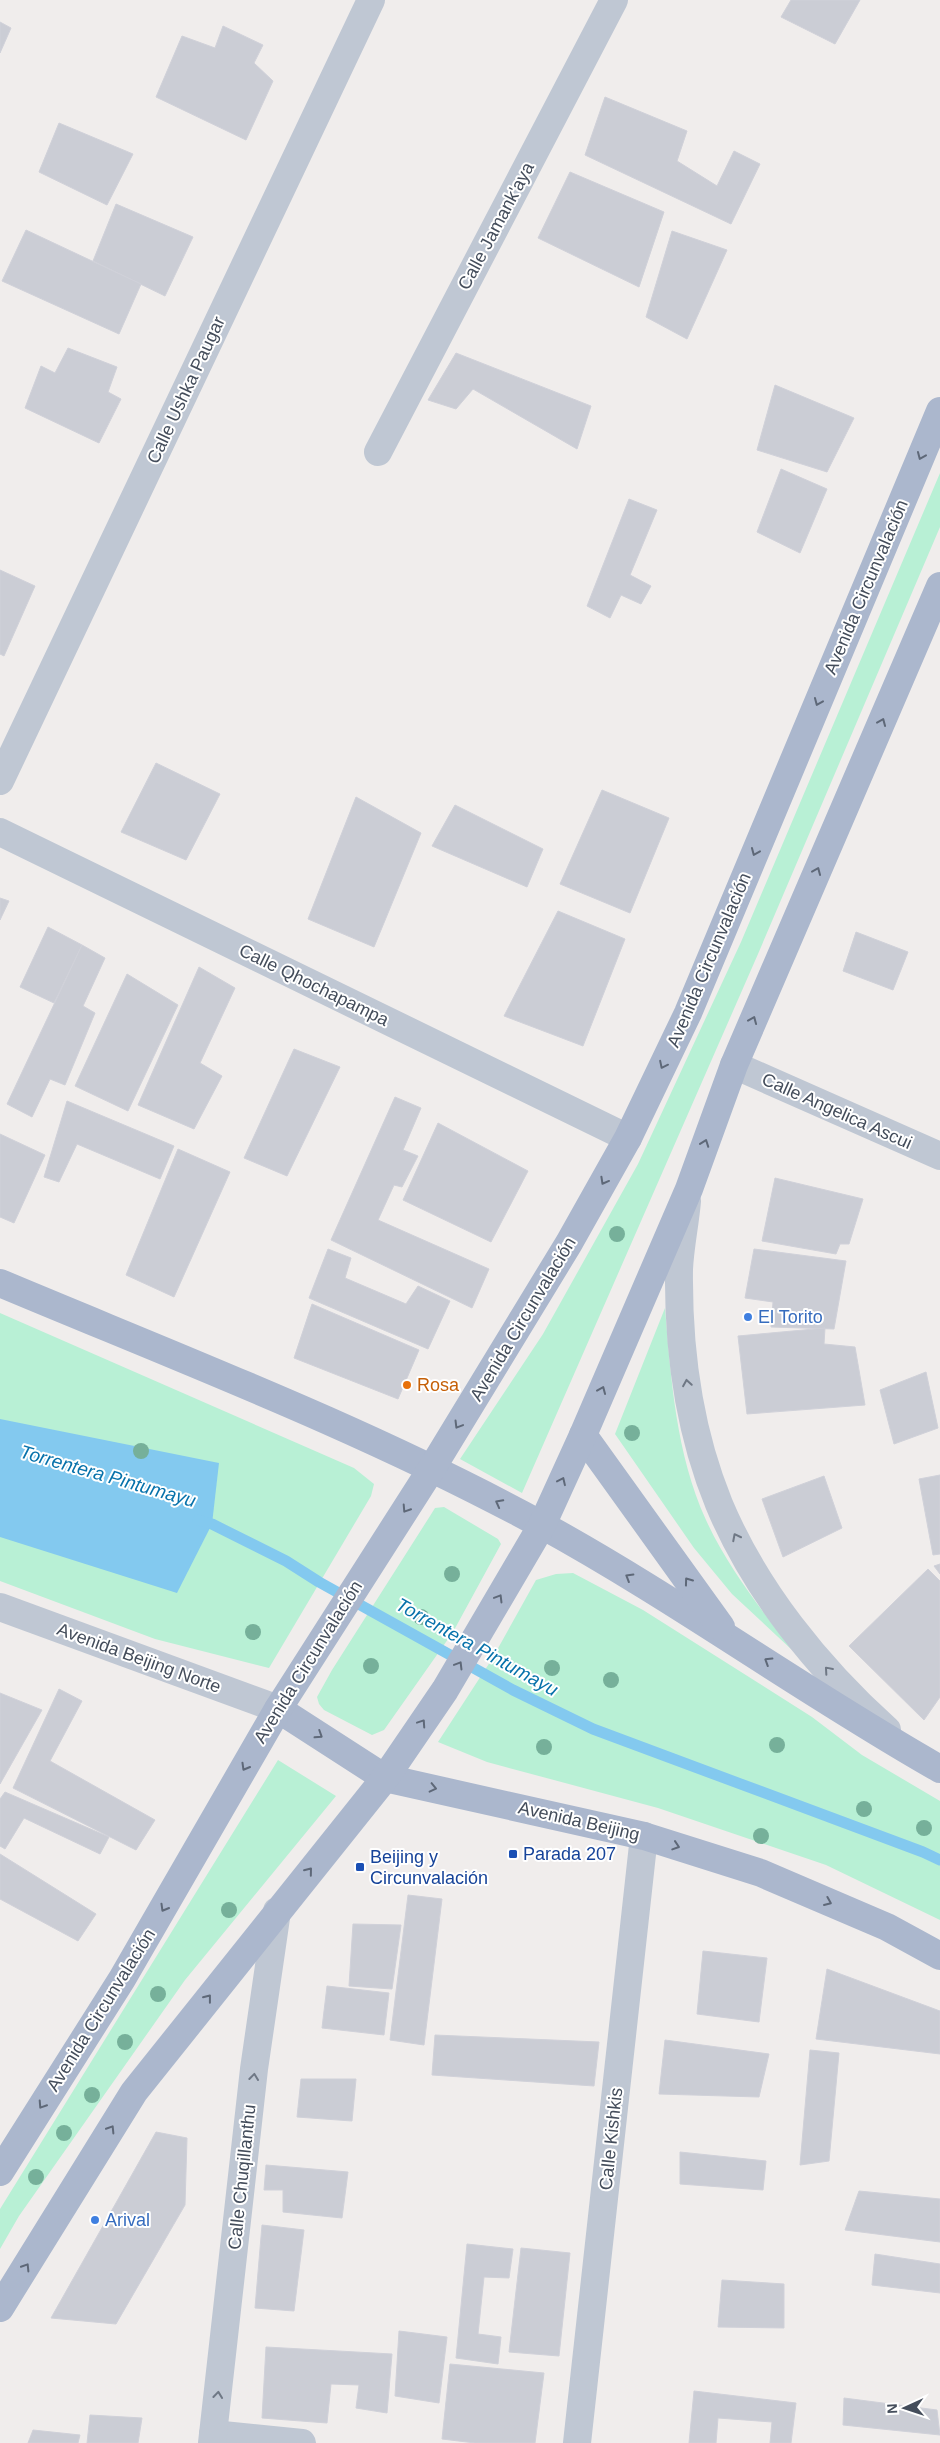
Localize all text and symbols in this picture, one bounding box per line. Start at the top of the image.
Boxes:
street label: Calle Jamank'aya [454,158,539,293]
street label: Calle Ushka Paugar [143,313,229,467]
one-way arrow [917,451,927,459]
street label: Avenida Circunvalación [820,497,912,677]
one-way arrow [814,697,824,706]
one-way arrow [876,718,886,726]
one-way arrow [751,847,762,856]
one-way arrow [811,867,822,876]
street label: Avenida Circunvalación [663,870,755,1050]
street label: Calle Qhochapampa [236,940,393,1030]
one-way arrow [747,1016,757,1025]
one-way arrow [659,1060,669,1069]
street label: Calle Angelica Ascui [759,1069,915,1153]
one-way arrow [700,1139,710,1147]
one-way arrow [600,1175,610,1184]
street label: Avenida Circunvalación [466,1233,580,1405]
place label: El Torito [758,1307,823,1327]
marker: El Torito [742,1311,754,1323]
place label: Rosa [417,1375,460,1395]
one-way arrow [683,1378,693,1387]
marker: Rosa [401,1379,413,1391]
one-way arrow [596,1386,607,1395]
one-way arrow [455,1420,465,1429]
water label: Torrentera Pintumayu [18,1441,199,1511]
one-way arrow [556,1477,566,1486]
one-way arrow [495,1499,504,1509]
one-way arrow [402,1503,412,1512]
one-way arrow [732,1533,742,1542]
one-way arrow [625,1574,634,1584]
street label: Avenida Circunvalación [250,1577,366,1747]
one-way arrow [685,1577,694,1587]
water label: Torrentera Pintumayu [392,1594,562,1701]
one-way arrow [492,1595,502,1604]
street label: Avenida Beijing Norte [54,1619,224,1697]
one-way arrow [764,1658,773,1668]
one-way arrow [453,1662,463,1671]
one-way arrow [825,1667,834,1676]
one-way arrow [416,1719,425,1729]
one-way arrow [313,1729,322,1739]
one-way arrow [241,1761,251,1770]
one-way arrow [428,1782,437,1793]
street label: Avenida Beijing [516,1797,642,1845]
one-way arrow [671,1840,679,1850]
place label: Parada 207 [523,1844,616,1864]
place label: Beijing y Circunvalación [370,1847,488,1888]
marker: Parada 207 [507,1848,519,1860]
marker: Beijing y Circunvalación [354,1861,366,1873]
one-way arrow [304,1868,312,1877]
one-way arrow [823,1896,832,1906]
one-way arrow [160,1902,170,1911]
street label: Avenida Circunvalación [43,1925,159,2095]
one-way arrow [203,1995,211,2004]
one-way arrow [248,2072,259,2080]
street label: Calle Kishkis [596,2087,626,2191]
one-way arrow [39,2100,48,2109]
street label: Calle Chuqillanthu [224,2103,260,2251]
one-way arrow [105,2125,115,2134]
place label: Arival [105,2210,150,2230]
marker: Arival [89,2214,101,2226]
one-way arrow [19,2263,29,2272]
north arrow [880,2383,930,2433]
one-way arrow [212,2390,223,2398]
text: N [884,2403,900,2414]

